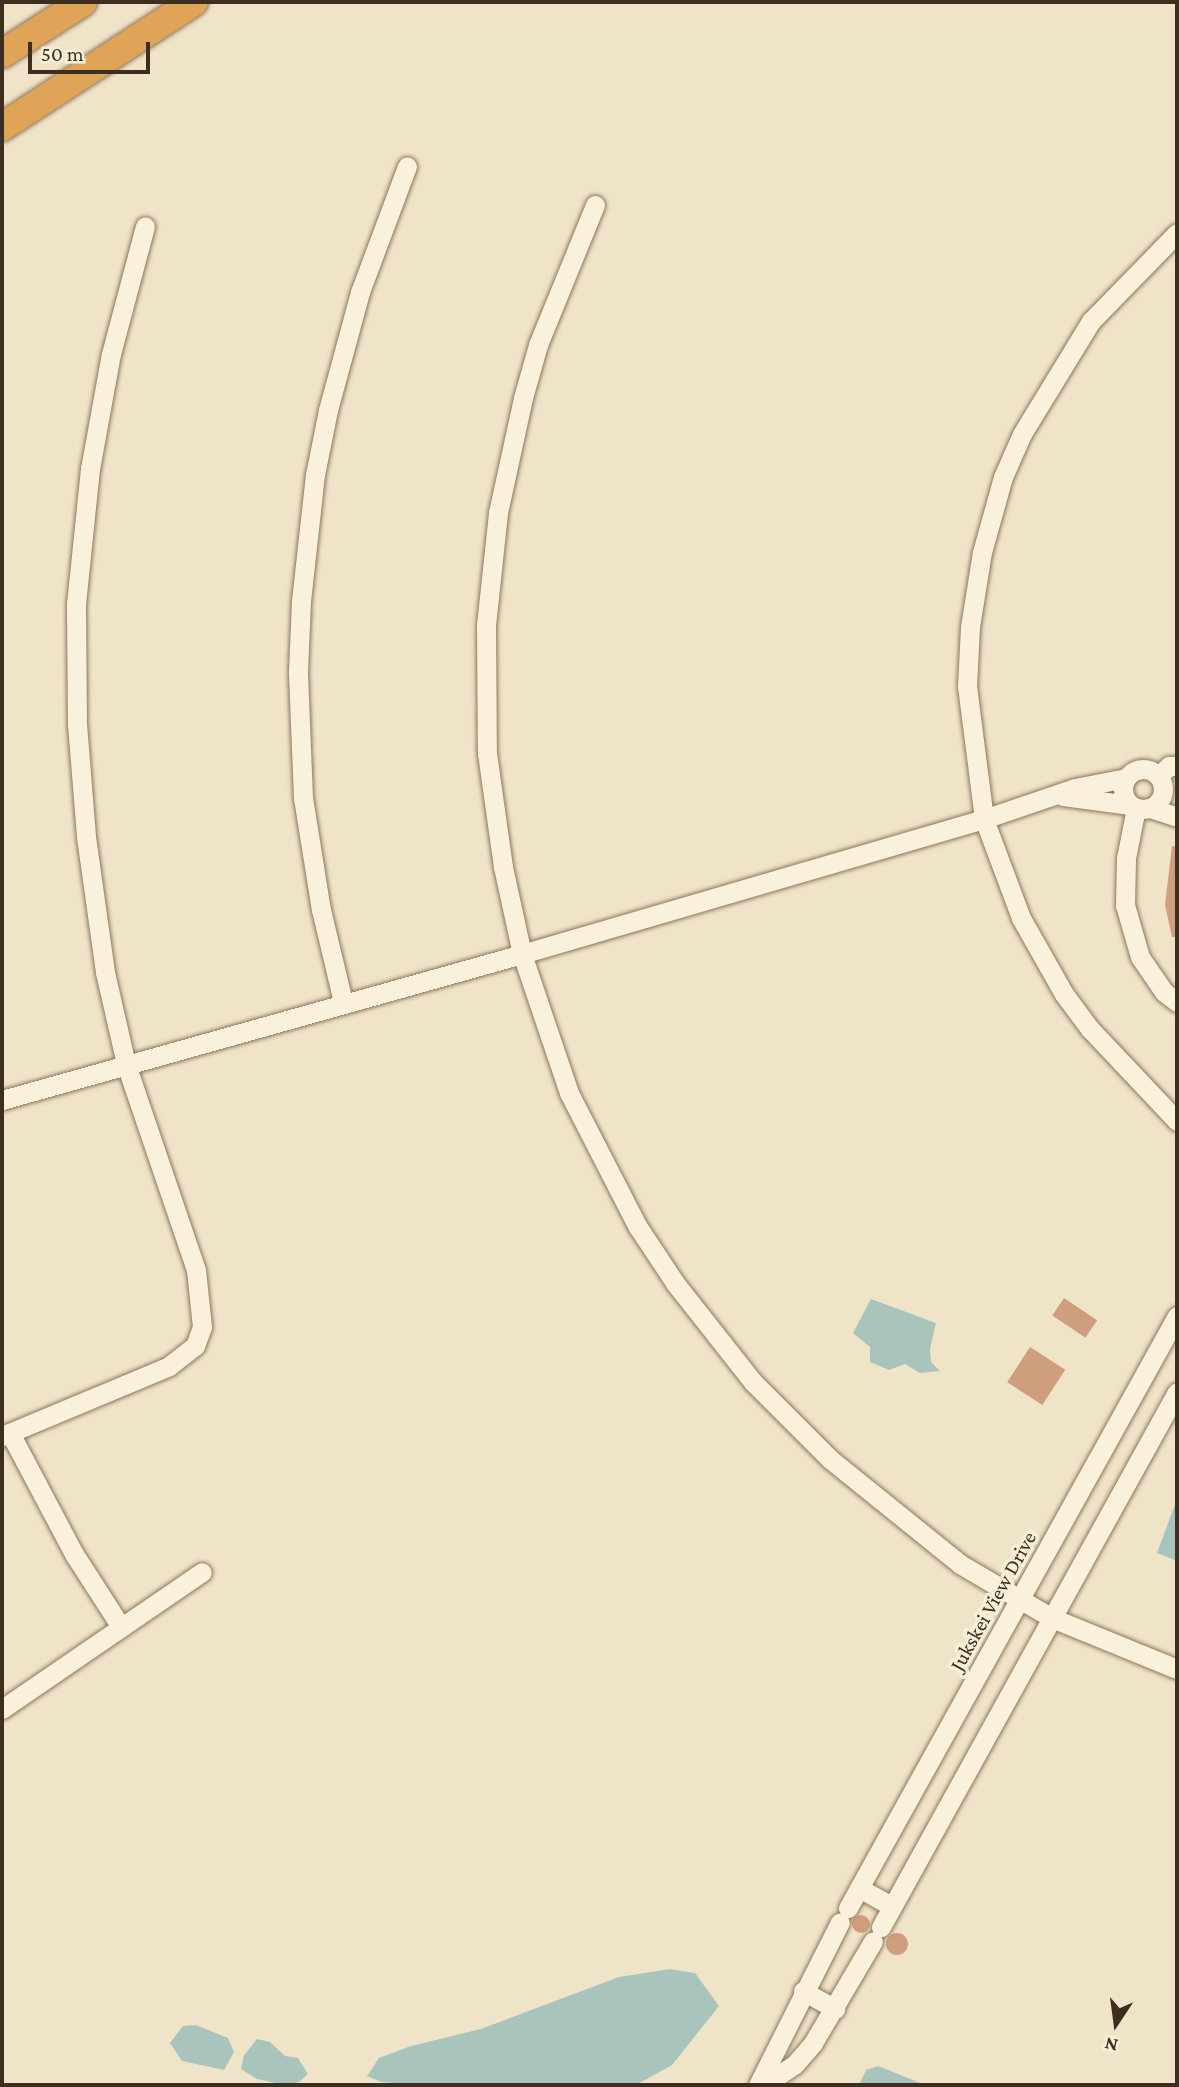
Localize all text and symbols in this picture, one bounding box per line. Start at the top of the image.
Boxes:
scale bar [32,28,154,72]
text: 50 m [41,42,84,66]
street label: Jukskei View Drive [944,1527,1042,1675]
north arrow [1081,1989,1151,2059]
text: N [1102,2033,1120,2057]

